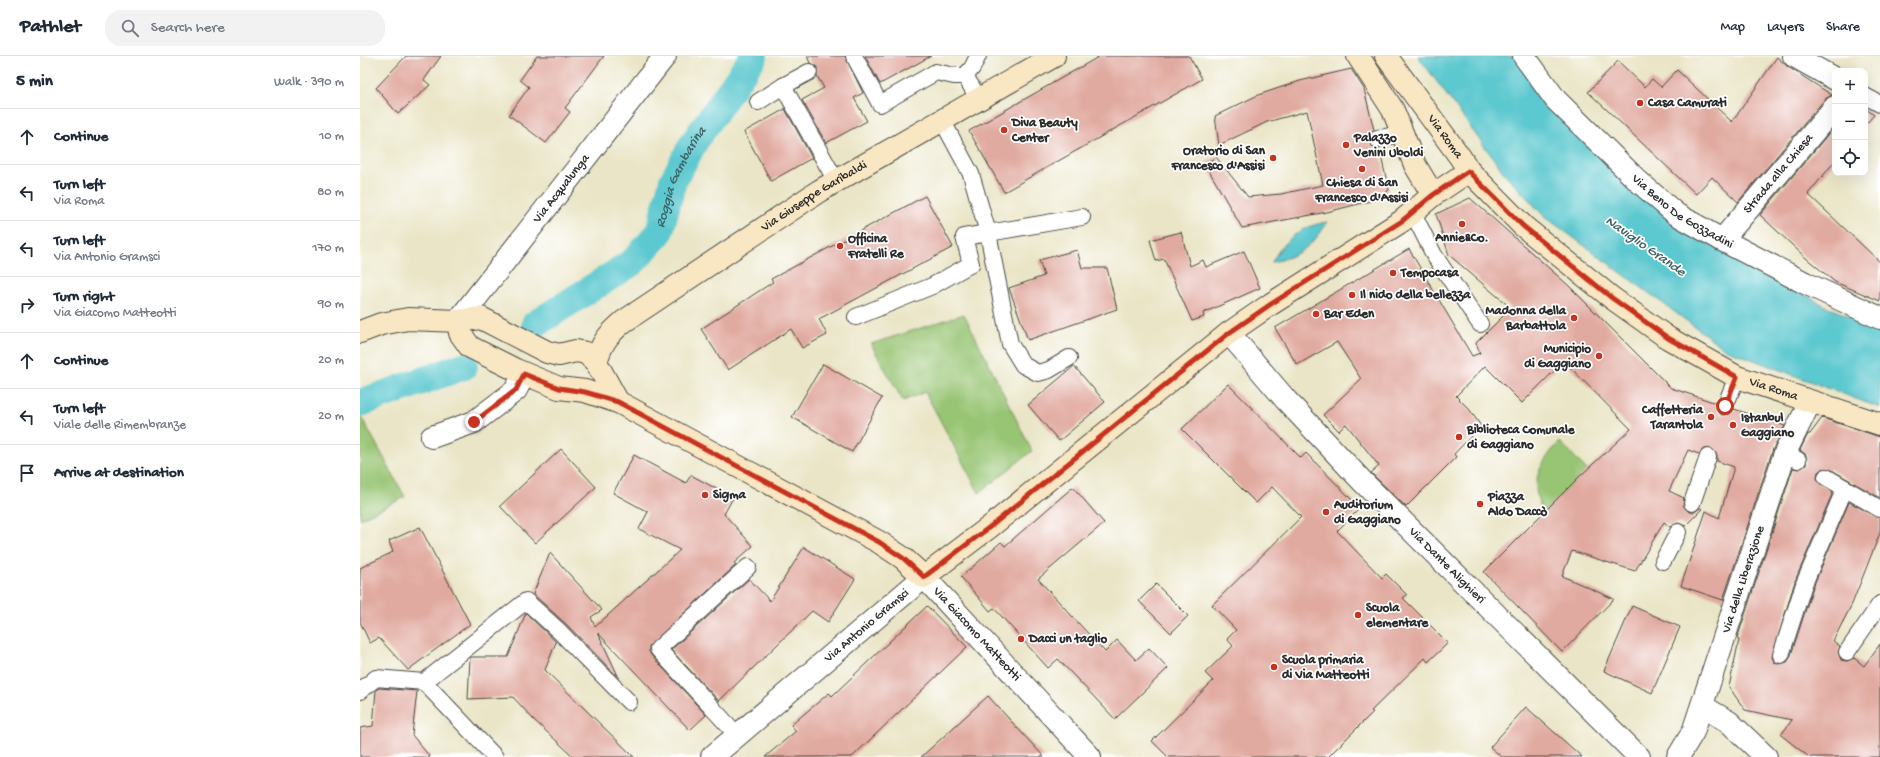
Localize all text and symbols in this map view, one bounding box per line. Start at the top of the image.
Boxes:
search box [105,10,385,46]
text: Pathlet [20,16,81,39]
icon: search [119,17,141,39]
text: Search here [151,19,225,37]
text: Map [1721,19,1745,36]
text: Layers [1767,19,1804,36]
text: Share [1826,19,1860,36]
map controls [1832,68,1868,176]
button: + [1832,68,1868,104]
text: 5 min [16,72,53,92]
text: Walk · 390 m [274,75,344,90]
place label: Casa Camurati [1647,96,1727,111]
marker: Casa Camurati [1635,98,1645,108]
button: − [1832,104,1868,140]
street label: Via Roma [1424,111,1467,162]
place label: Diva Beauty Center [1011,116,1078,146]
water label: Roggia Gambarina [652,123,711,230]
marker: Diva Beauty Center [999,125,1009,135]
icon: ahead [16,126,38,148]
text: Continue [54,128,108,146]
text: 10 m [319,129,344,144]
street label: Strada alla Chiesa [1740,130,1817,217]
place label: Palazzo Venini Uboldi [1353,131,1424,161]
marker: Palazzo Venini Uboldi [1341,140,1351,150]
button: locate [1832,140,1868,176]
place label: Oratorio di San Francesco d'Assisi [1171,144,1266,174]
street label: Via Acqualunga [529,151,593,227]
marker: Oratorio di San Francesco d'Assisi [1268,153,1278,163]
street label: Via Giuseppe Garibaldi [758,157,870,236]
marker: Chiesa di San Francesco d'Assisi [1357,164,1367,174]
street label: Via Beno De Gozzadini [1628,171,1736,252]
text: Turn left [54,176,105,194]
place label: Chiesa di San Francesco d'Assisi [1314,176,1409,206]
icon: left [16,182,38,204]
text: 80 m [317,185,344,200]
text: Via Roma [54,194,104,209]
water label: Naviglio Grande [1601,213,1689,281]
marker: Annie&Co. [1457,219,1467,229]
place label: Officina Fratelli Re [847,231,905,262]
place label: Annie&Co. [1434,231,1489,246]
text: Turn left [54,232,105,250]
icon: left [16,238,38,260]
text: 170 m [312,241,344,256]
marker: Officina Fratelli Re [835,241,845,251]
text: Via Antonio Gramsci [54,250,160,265]
place label: Tempocasa [1400,266,1460,282]
marker: Tempocasa [1388,268,1398,278]
text: Turn right [54,288,114,306]
place label: Il nido della bellezza [1360,288,1471,303]
marker: Il nido della bellezza [1347,290,1357,300]
icon: right [16,294,38,316]
text: 90 m [318,297,344,312]
place label: Madonna della Barbattola [1485,304,1567,334]
text: Via Giacomo Matteotti [54,306,177,321]
place label: Bar Eden [1323,307,1375,322]
marker: Bar Eden [1311,309,1321,319]
marker: Madonna della Barbattola [1569,313,1579,323]
place label: Municipio di Gaggiano [1524,342,1591,372]
icon: ahead [16,350,38,372]
marker: Municipio di Gaggiano [1594,351,1604,361]
text: Continue [54,352,108,370]
text: 20 m [318,353,344,368]
street label: Via Roma [1746,374,1801,404]
route start [1716,397,1734,415]
text: Turn left [54,400,105,418]
place label: Caffetteria Tarantola [1641,402,1704,433]
icon: left [16,406,38,428]
text: 20 m [318,409,344,424]
place label: Istanbul Gaggiano [1741,411,1794,441]
marker: Caffetteria Tarantola [1706,412,1716,422]
route end [465,413,483,431]
text: Viale delle Rimembranze [54,418,186,433]
marker: Istanbul Gaggiano [1728,420,1738,430]
place label: Biblioteca Comunale di Gaggiano [1466,423,1576,453]
marker: Biblioteca Comunale di Gaggiano [1454,432,1464,442]
icon: arrive [16,462,38,484]
text: Arrive at destination [54,464,184,482]
place label: Sigma [713,488,746,503]
marker: Sigma [700,490,710,500]
place label: Piazza Aldo Daccò [1487,490,1548,520]
place label: Auditorium di Gaggiano [1333,498,1401,528]
marker: Piazza Aldo Daccò [1475,499,1485,509]
marker: Auditorium di Gaggiano [1321,507,1331,517]
street label: Via della Liberazione [1718,523,1768,636]
street label: Via Dante Alighieri [1405,524,1489,607]
street label: Via Giacomo Matteotti [929,583,1024,685]
street label: Via Antonio Gramsci [821,585,912,666]
place label: Scuola elementare [1365,601,1430,631]
marker: Scuola elementare [1353,610,1363,620]
place label: Dacci un taglio [1028,632,1107,647]
marker: Dacci un taglio [1016,634,1026,644]
place label: Scuola primaria di Via Matteotti [1282,653,1370,683]
marker: Scuola primaria di Via Matteotti [1269,662,1279,672]

